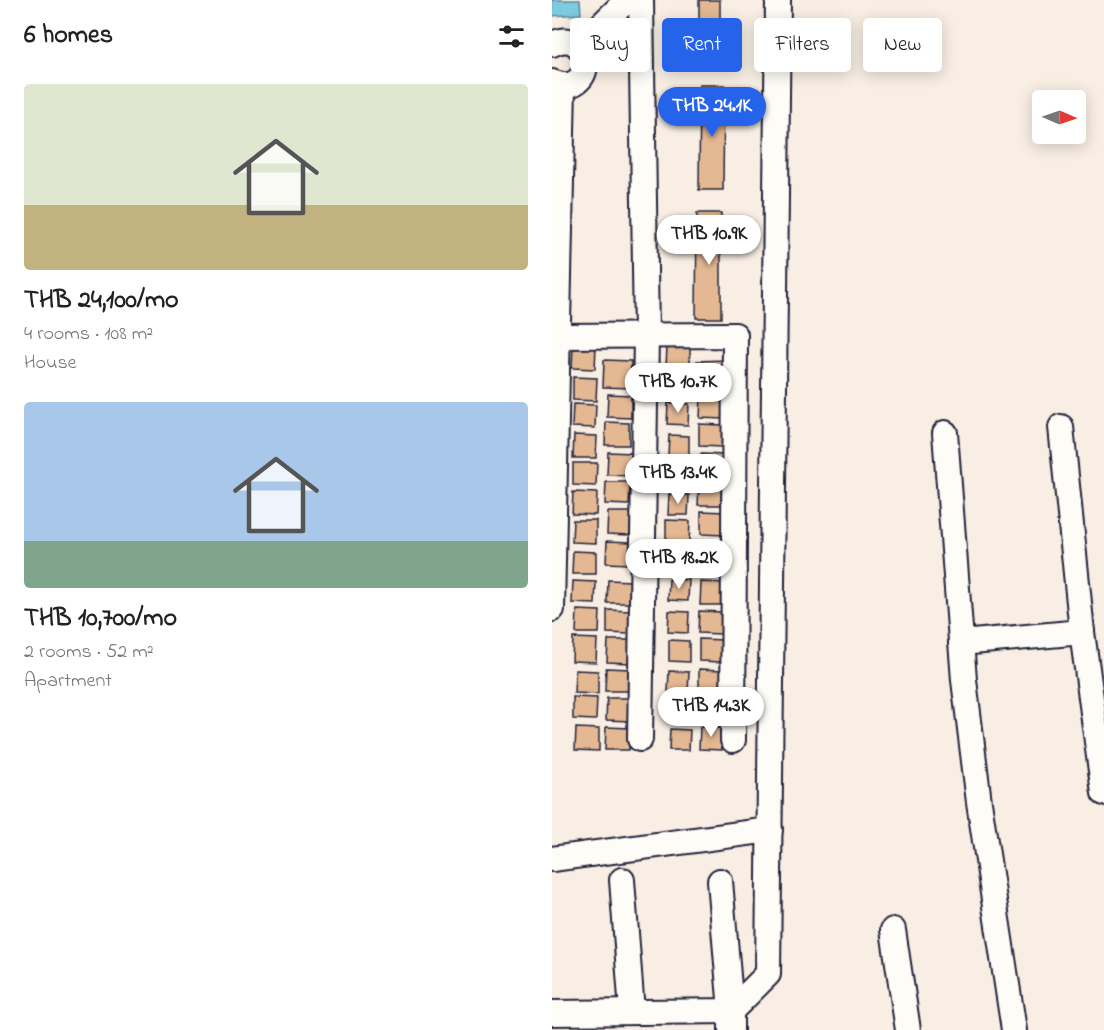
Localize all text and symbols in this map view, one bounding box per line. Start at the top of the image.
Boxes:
text: 6 homes [24,17,113,55]
chip: Buy [570,18,650,72]
chip: Rent [662,18,742,72]
chip: Filters [754,18,851,72]
chip: New [863,18,942,72]
icon: filters [495,20,528,53]
pin: THB 24.1K [643,87,781,138]
north arrow [1032,90,1086,144]
map controls [1032,90,1086,144]
text: THB 24.1K [672,92,752,121]
icon: home [222,123,330,231]
pin: THB 10.9K [640,215,778,266]
text: THB 10.9K [671,220,747,249]
text: THB 24,100/mo [24,282,179,320]
text: 4 rooms · 108 m² [24,320,153,349]
text: House [24,349,77,378]
pin: THB 10.7K [609,363,747,414]
text: THB 10.7K [639,368,717,397]
icon: home [222,441,330,549]
pin: THB 13.4K [609,454,747,505]
text: THB 13.4K [639,459,717,488]
pin: THB 18.2K [610,539,748,590]
text: THB 18.2K [639,544,719,573]
text: THB 10,700/mo [24,600,177,638]
text: 2 rooms · 52 m² [24,638,154,667]
text: Apartment [24,667,112,696]
pin: THB 14.3K [642,687,780,738]
text: THB 14.3K [672,692,750,721]

